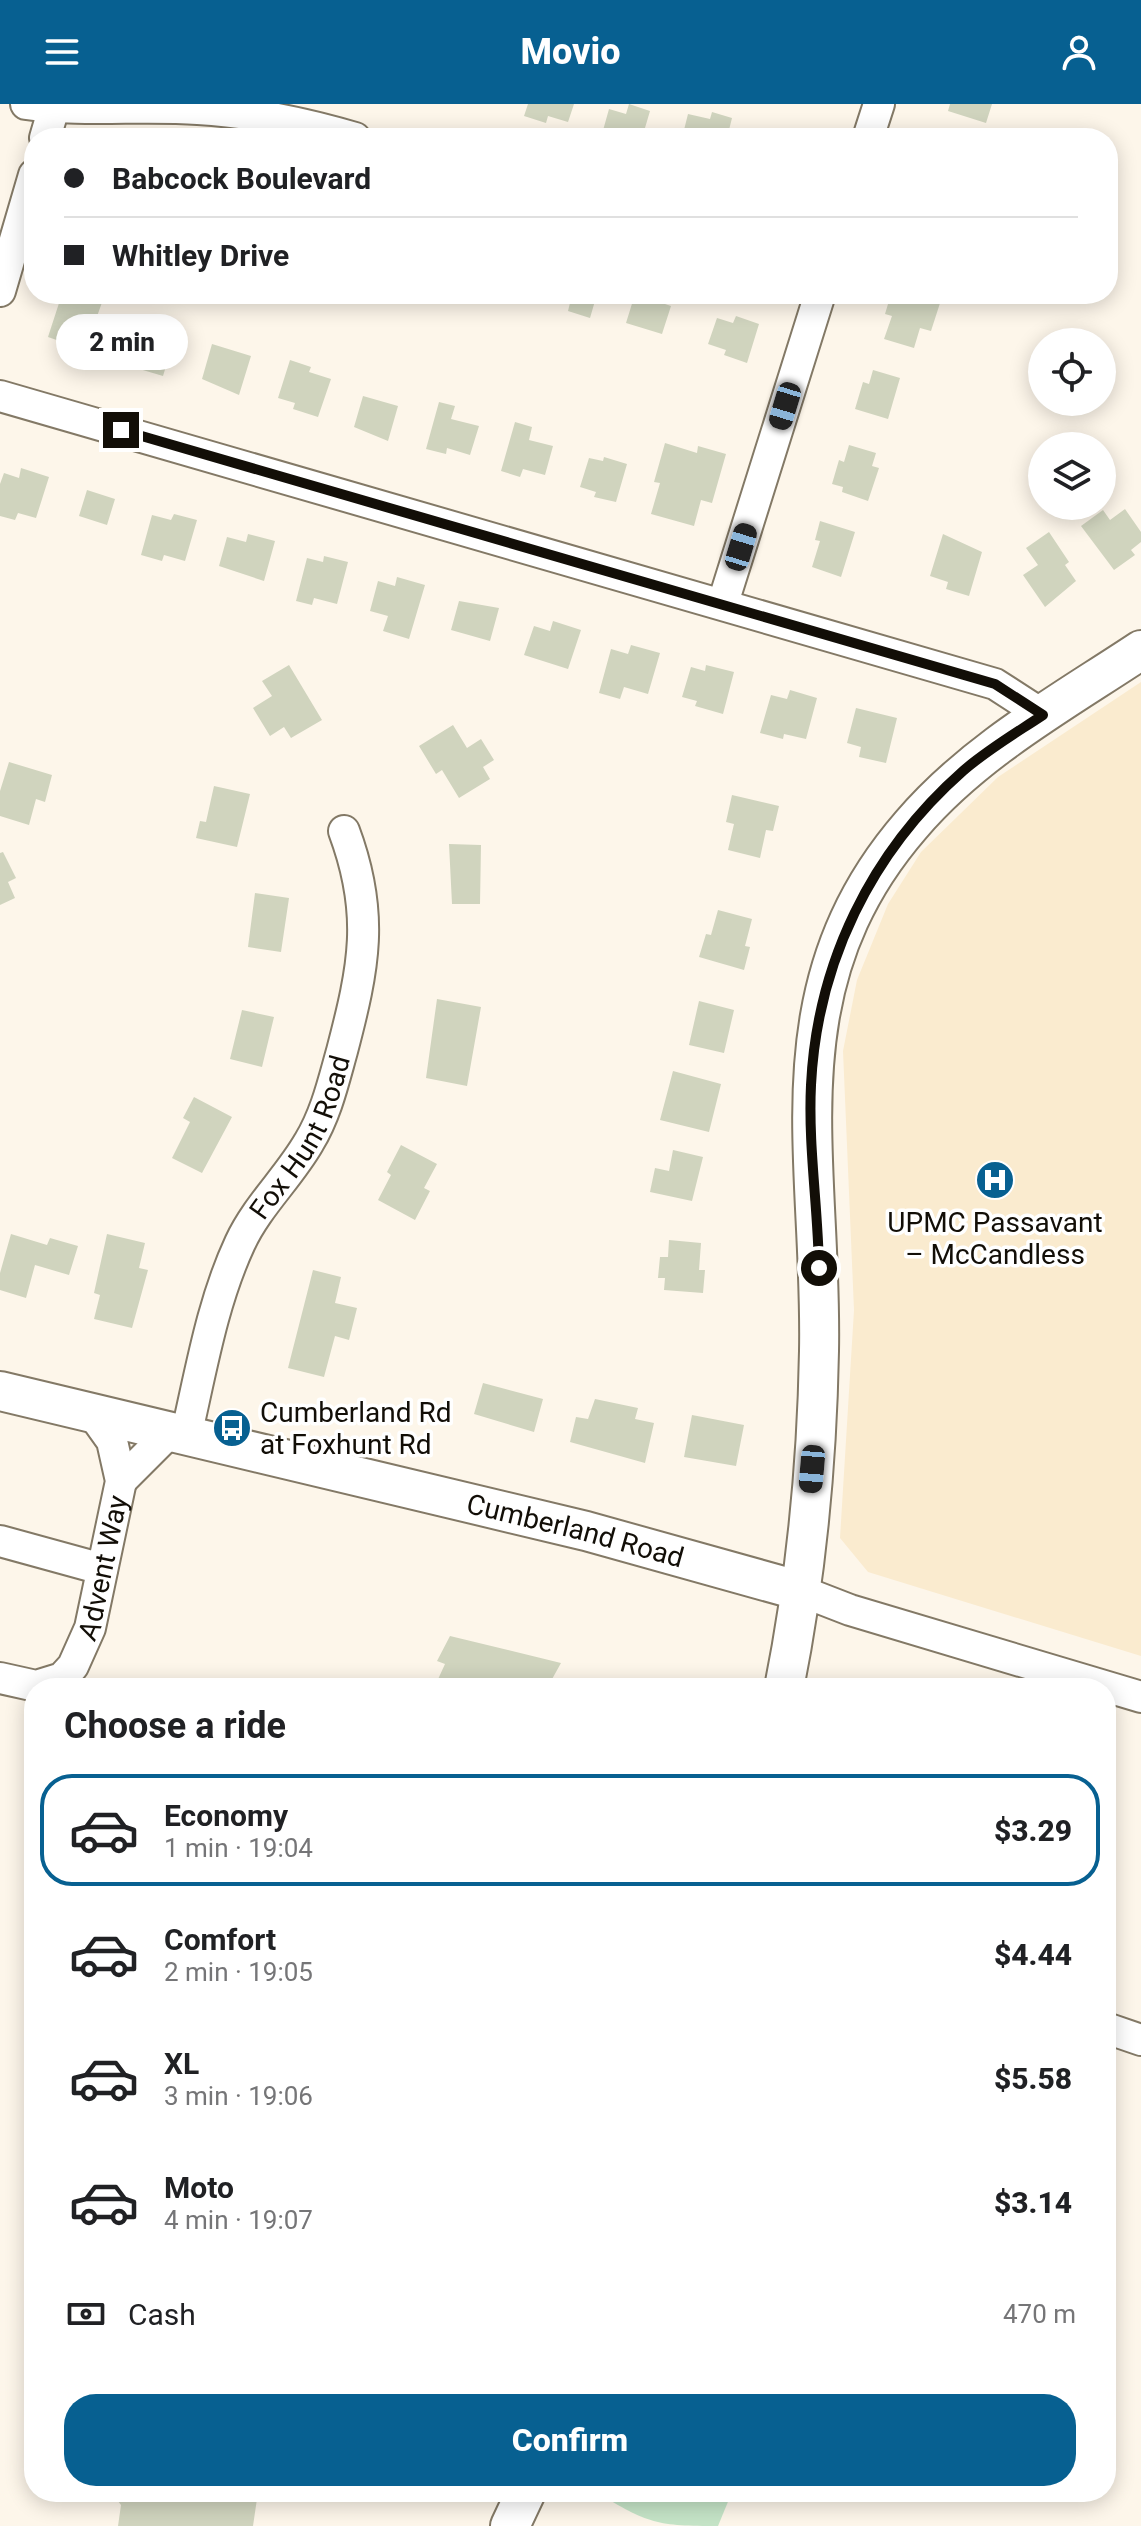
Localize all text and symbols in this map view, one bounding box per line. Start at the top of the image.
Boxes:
icon: menu [40,30,84,74]
icon: person [1057,30,1101,74]
text: Movio [521,31,620,73]
text: Babcock Boulevard [112,161,371,196]
text: Whitley Drive [112,238,289,273]
callout: 2 min [55,314,187,370]
text: 2 min [89,327,155,357]
map controls [1028,328,1116,520]
button: locate [1028,328,1116,416]
car [767,380,803,432]
route end [103,412,139,448]
button: layers [1028,432,1116,520]
car [723,521,759,573]
street label: Fox Hunt Road [242,1052,357,1225]
hospital icon: UPMC Passavant – McCandless [974,1159,1016,1201]
place label: UPMC Passavant – McCandless [887,1206,1103,1271]
route start [801,1250,837,1286]
place label: Cumberland Rd at Foxhunt Rd [260,1396,452,1461]
bus stop icon: Cumberland Rd at Foxhunt Rd [211,1407,253,1449]
car [798,1444,826,1494]
street label: Cumberland Road [464,1487,688,1574]
street label: Advent Way [70,1492,134,1645]
text: Choose a ride [64,1705,286,1747]
icon: car [68,1794,140,1866]
text: Economy [164,1798,288,1833]
text: $3.29 [994,1813,1072,1848]
text: 1 min · 19:04 [164,1833,313,1863]
icon: car [68,1918,140,1990]
text: Comfort [164,1922,276,1957]
text: $4.44 [994,1937,1072,1972]
text: 2 min · 19:05 [164,1957,313,1987]
icon: car [68,2042,140,2114]
text: XL [164,2046,199,2081]
text: $5.58 [994,2061,1072,2096]
text: 3 min · 19:06 [164,2081,313,2111]
icon: car [68,2166,140,2238]
text: Moto [164,2170,234,2205]
text: $3.14 [994,2185,1072,2220]
text: 4 min · 19:07 [164,2205,313,2235]
icon: cash [64,2292,108,2336]
text: Cash [128,2297,196,2332]
text: 470 m [1003,2299,1076,2329]
button: Confirm [64,2394,1076,2486]

